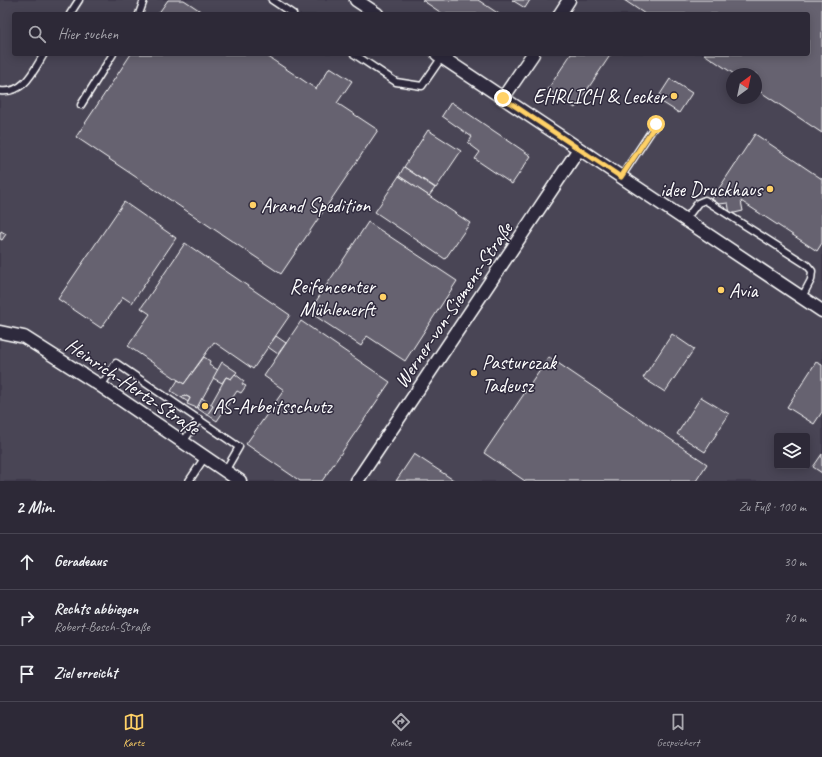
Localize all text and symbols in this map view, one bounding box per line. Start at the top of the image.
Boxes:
search box [12,12,810,56]
icon: search [26,23,48,45]
text: Hier suchen [58,25,118,44]
north arrow [726,68,762,104]
place label: EHRLICH & Lecker [533,84,668,109]
route end [494,89,512,107]
marker: EHRLICH & Lecker [669,91,679,101]
route start [647,115,665,133]
place label: idee Druckhaus [660,177,764,202]
marker: idee Druckhaus [765,184,775,194]
place label: Arand Spedition [261,193,371,218]
marker: Arand Spedition [248,200,258,210]
street label: Werner-von-Siemens-Straße [389,217,519,393]
place label: Reifencenter Mühlenerft [290,274,377,322]
place label: Avia [729,278,760,303]
marker: Avia [716,285,726,295]
marker: Reifencenter Mühlenerft [378,292,388,302]
street label: Heinrich-Hertz-Straße [61,332,206,441]
place label: Pasturczak Tadeusz [482,350,558,398]
marker: Pasturczak Tadeusz [469,368,479,378]
place label: AS-Arbeitsschutz [213,394,334,419]
marker: AS-Arbeitsschutz [200,401,210,411]
map controls [774,433,810,469]
button: layers [774,433,810,469]
text: 2 Min. [16,497,55,518]
text: Zu Fuß · 100 m [739,499,806,515]
icon: ahead [16,551,38,573]
text: Geradeaus [54,552,107,571]
text: 30 m [784,554,806,570]
text: Rechts abbiegen [54,600,138,619]
icon: right [16,607,38,629]
text: 70 m [784,610,806,626]
text: Robert-Bosch-Straße [54,619,150,635]
icon: arrive [16,663,38,685]
text: Ziel erreicht [54,664,117,683]
tab: Karte [123,711,145,749]
tab: Route [390,711,412,749]
tab: Gespeichert [657,711,699,749]

